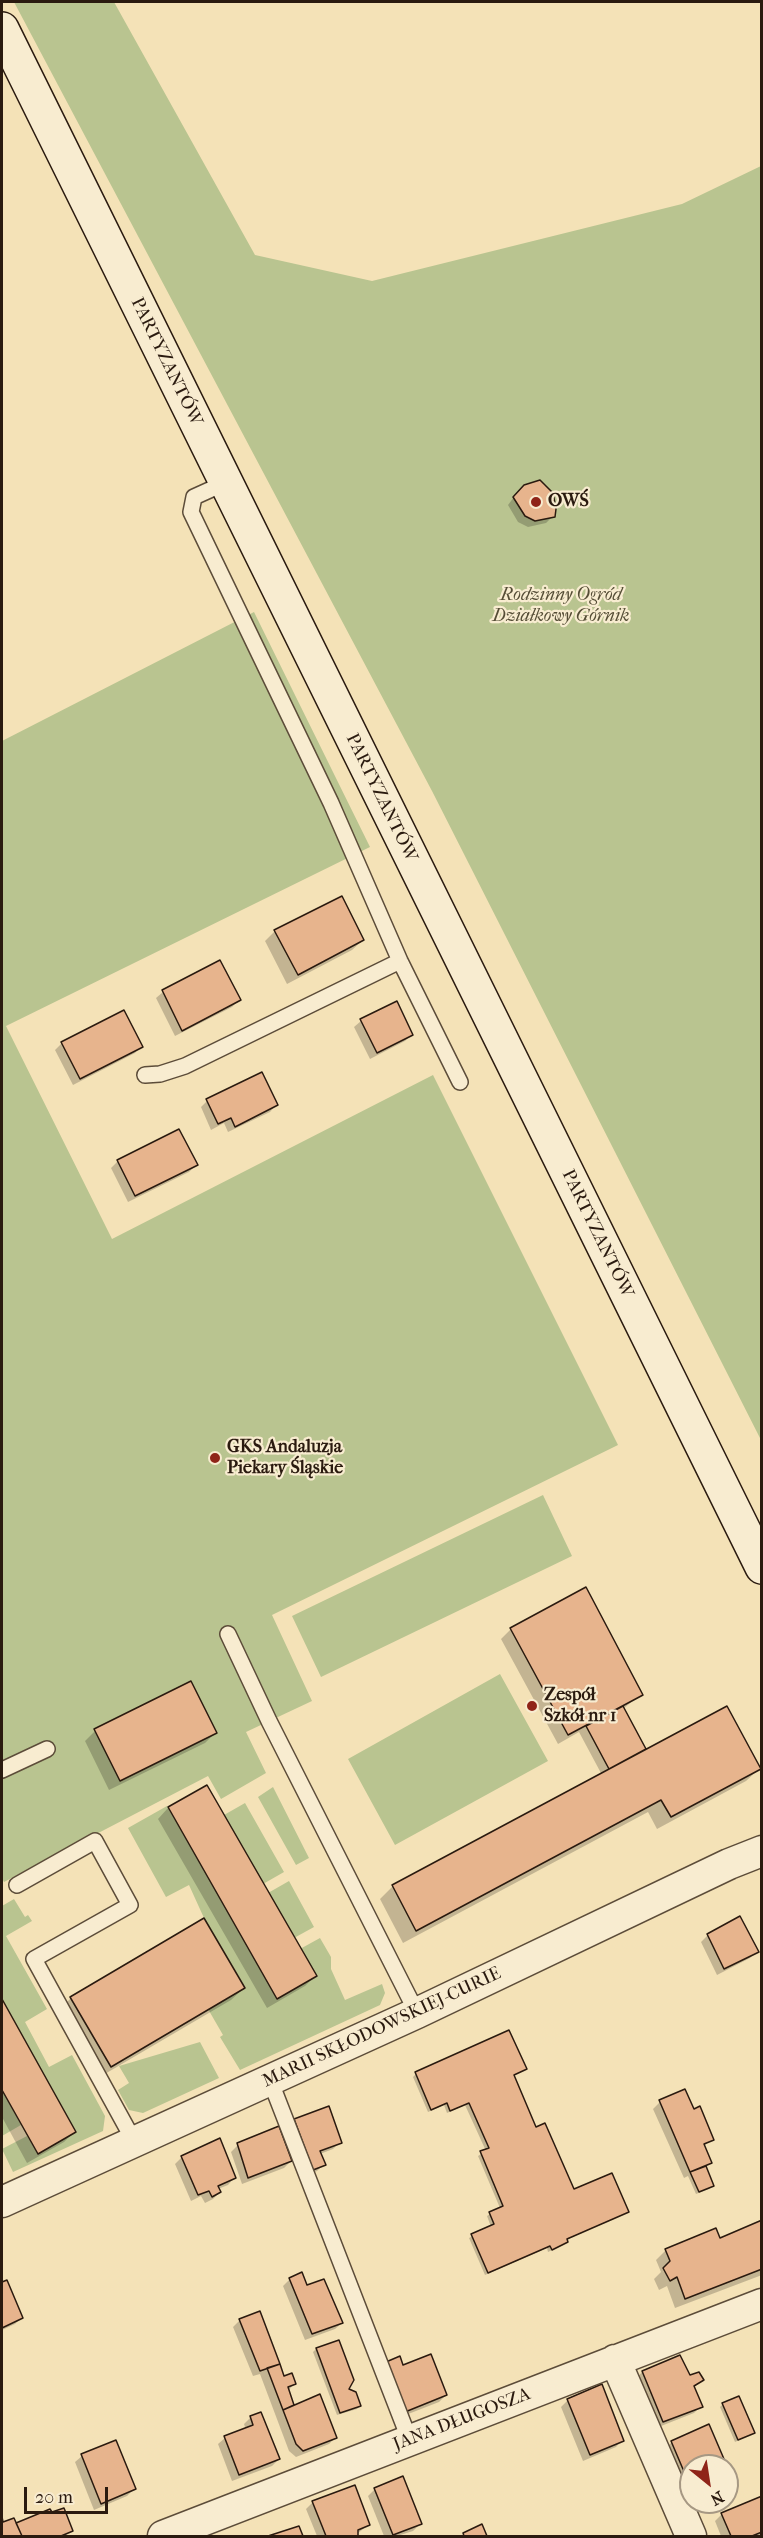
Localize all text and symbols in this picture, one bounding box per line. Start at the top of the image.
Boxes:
street label: PARTYZANTÓW [126,294,206,430]
place label: OWŚ [548,491,589,513]
marker: OWŚ [529,495,543,509]
park label: Rodzinny Ogród Działkowy Górnik [493,585,629,628]
street label: PARTYZANTÓW [341,730,421,866]
street label: PARTYZANTÓW [557,1166,637,1302]
place label: GKS Andaluzja Piekary Śląskie [227,1437,343,1480]
marker: GKS Andaluzja Piekary Śląskie [208,1451,222,1465]
place label: Zespół Szkół nr 1 [544,1685,616,1728]
marker: Zespół Szkół nr 1 [525,1699,539,1713]
street label: MARII SKŁODOWSKIEJ-CURIE [259,1963,505,2093]
street label: JANA DŁUGOSZA [390,2384,534,2456]
north arrow [679,2454,739,2514]
scale bar [27,2475,111,2513]
text: 20 m [35,2487,73,2508]
text: N [707,2487,727,2510]

